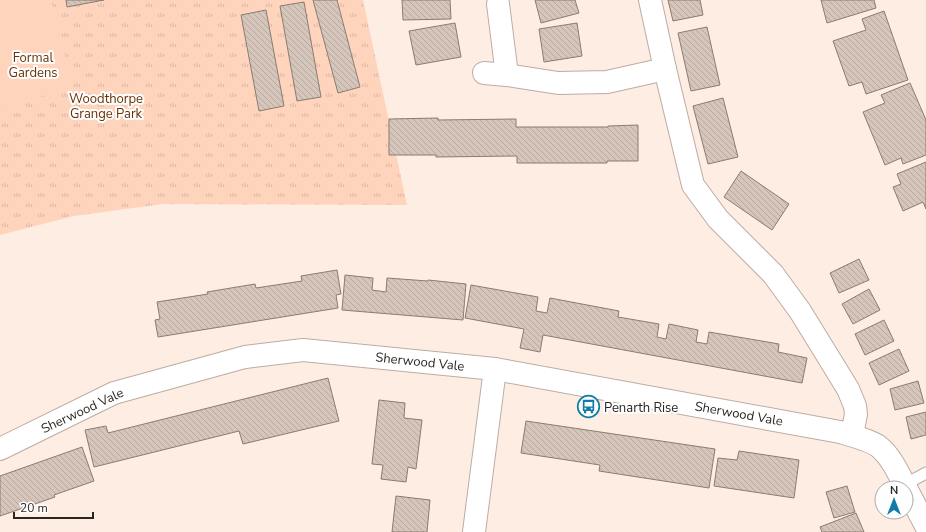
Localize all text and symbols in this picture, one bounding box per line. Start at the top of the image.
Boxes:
park label: Formal Gardens [8,49,58,82]
park label: Woodthorpe Grange Park [69,90,143,123]
street label: Sherwood Vale [375,348,465,376]
street label: Sherwood Vale [38,384,127,438]
bus stop icon: Penarth Rise [575,394,601,420]
street label: Sherwood Vale [693,397,784,431]
place label: Penarth Rise [604,399,678,417]
north arrow [874,480,914,520]
text: N [890,483,898,498]
scale bar [14,494,93,520]
text: 20 m [20,500,48,516]

